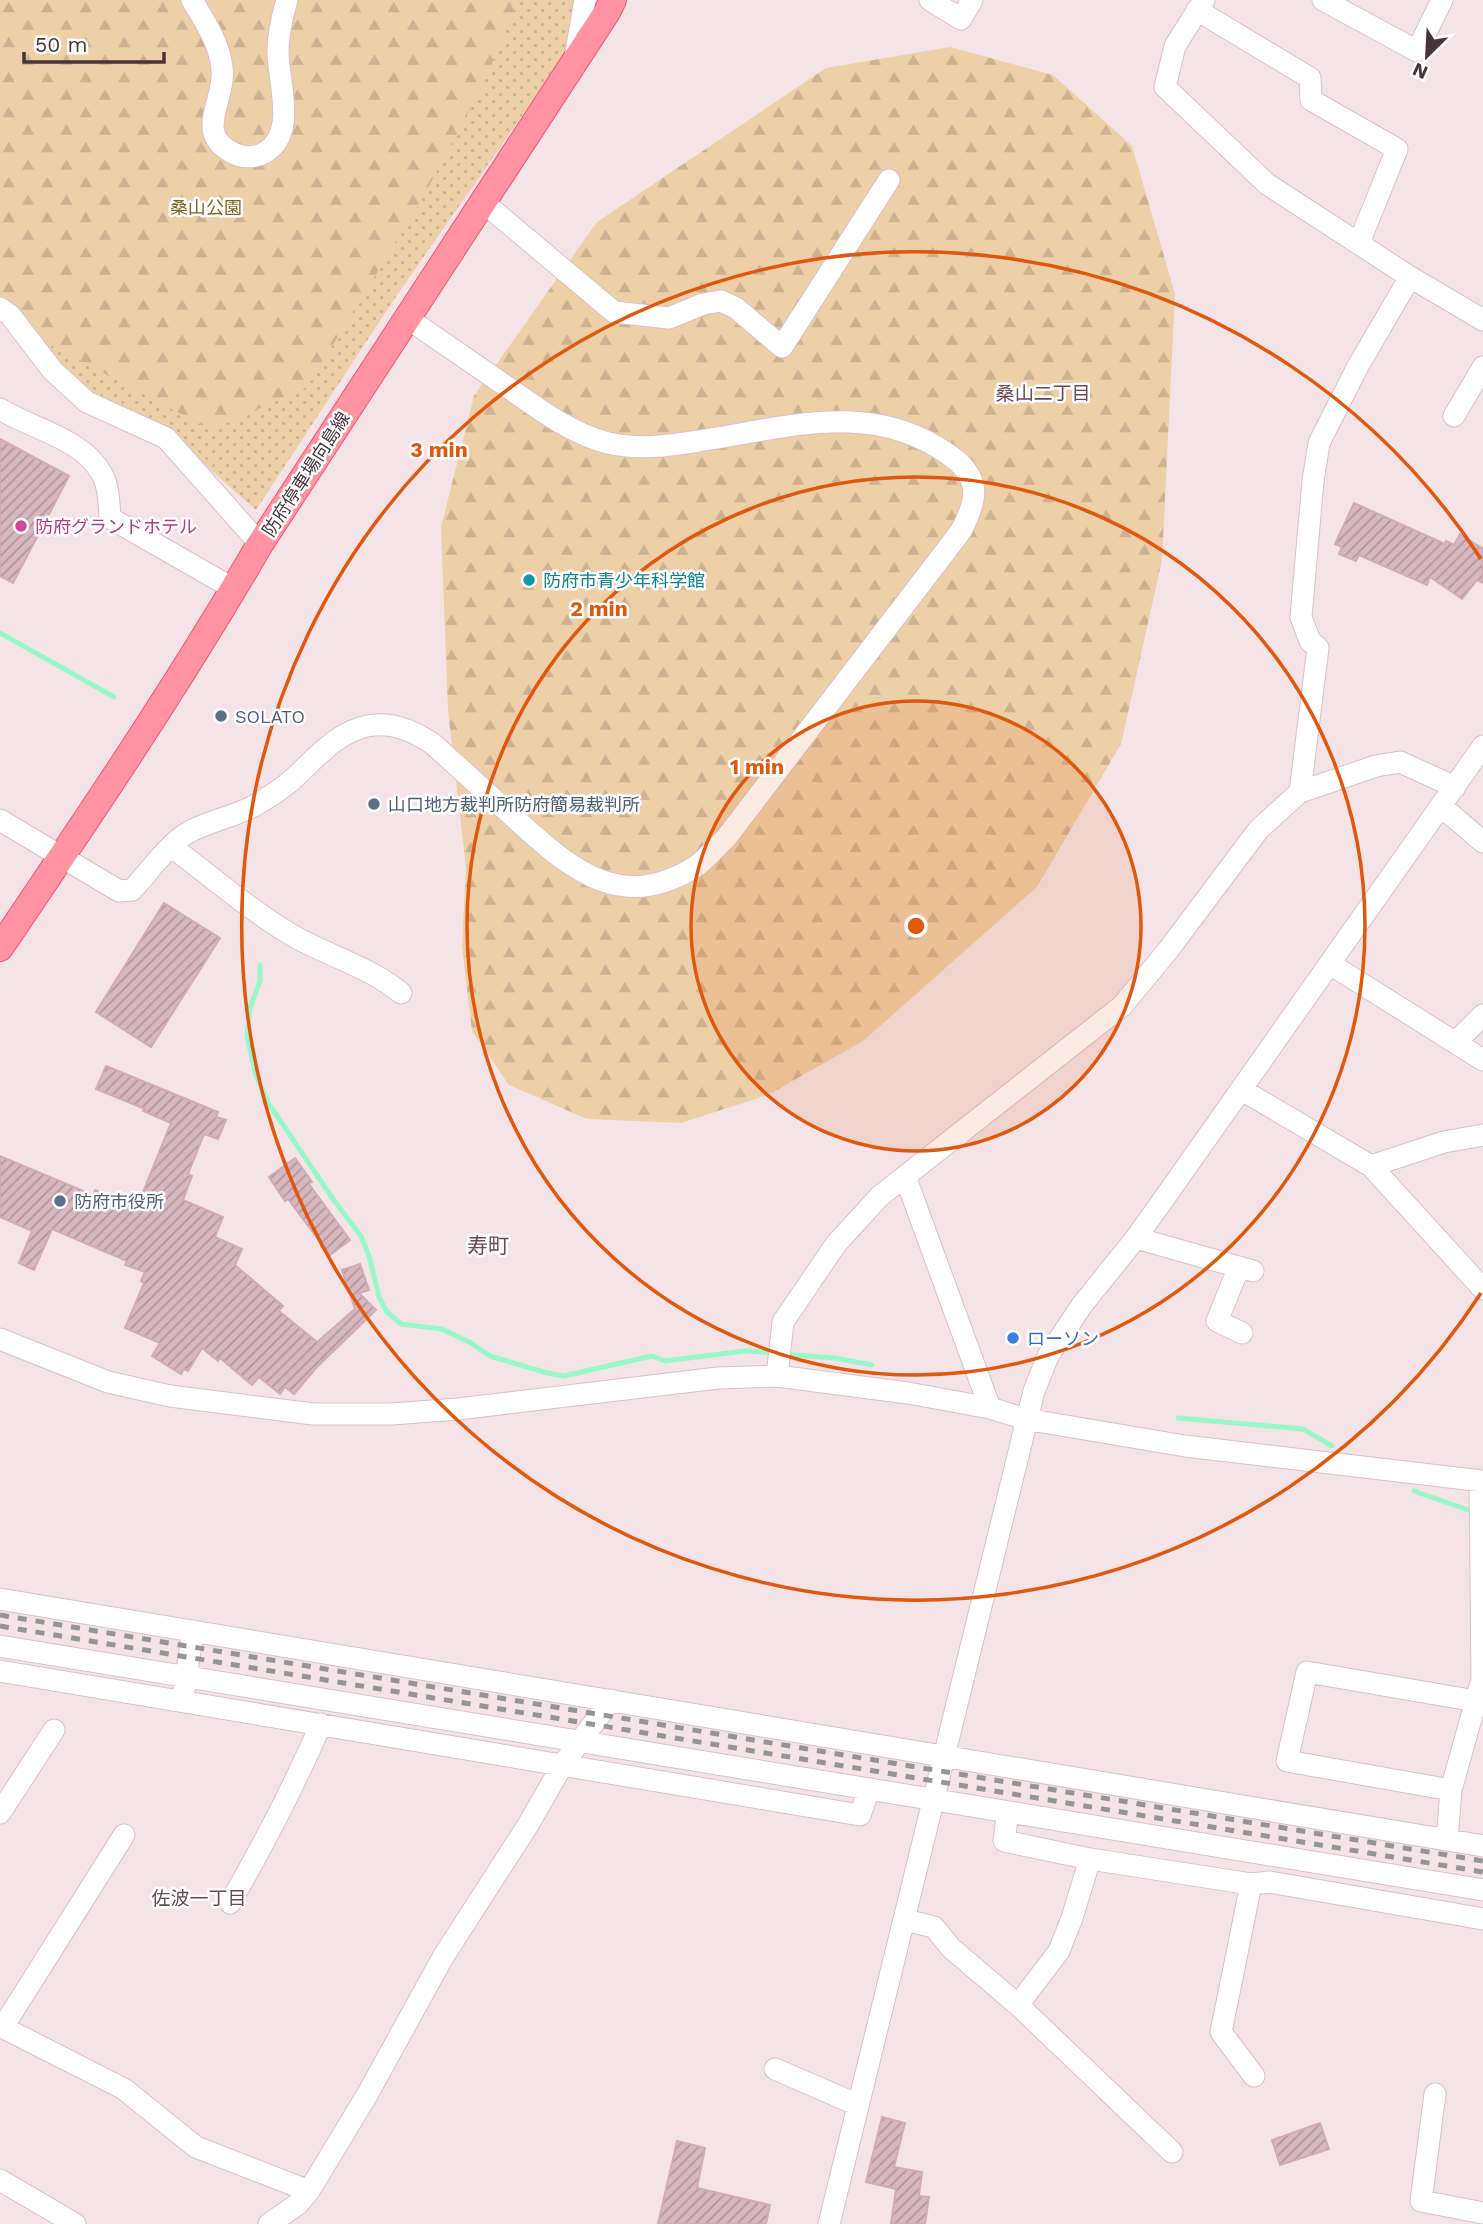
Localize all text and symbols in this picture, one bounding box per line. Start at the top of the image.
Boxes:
scale bar [24,21,164,65]
north arrow [1392,21,1462,91]
text: 50 m [35,32,87,57]
text: N [1409,58,1431,84]
park label: 桑山公園 [170,197,242,218]
district label: 桑山二丁目 [995,382,1091,405]
street label: 防府停車場向島線 [258,408,354,540]
text: 3 min [410,437,468,462]
place label: 防府グランドホテル [35,516,197,537]
marker: 防府グランドホテル [13,518,29,534]
place label: 防府市青少年科学館 [543,570,705,591]
marker: 防府市青少年科学館 [521,572,537,588]
text: 2 min [570,596,628,621]
place label: SOLATO [235,706,305,727]
marker: SOLATO [213,708,229,724]
text: 1 min [730,754,784,779]
place label: 山口地方裁判所防府簡易裁判所 [388,794,640,815]
marker: 山口地方裁判所防府簡易裁判所 [366,796,382,812]
centre of rings [904,914,928,938]
place label: 防府市役所 [74,1191,164,1212]
marker: 防府市役所 [52,1193,68,1209]
district label: 寿町 [467,1233,509,1258]
place label: ローソン [1027,1328,1099,1349]
marker: ローソン [1005,1330,1021,1346]
district label: 佐波一丁目 [151,1887,247,1910]

